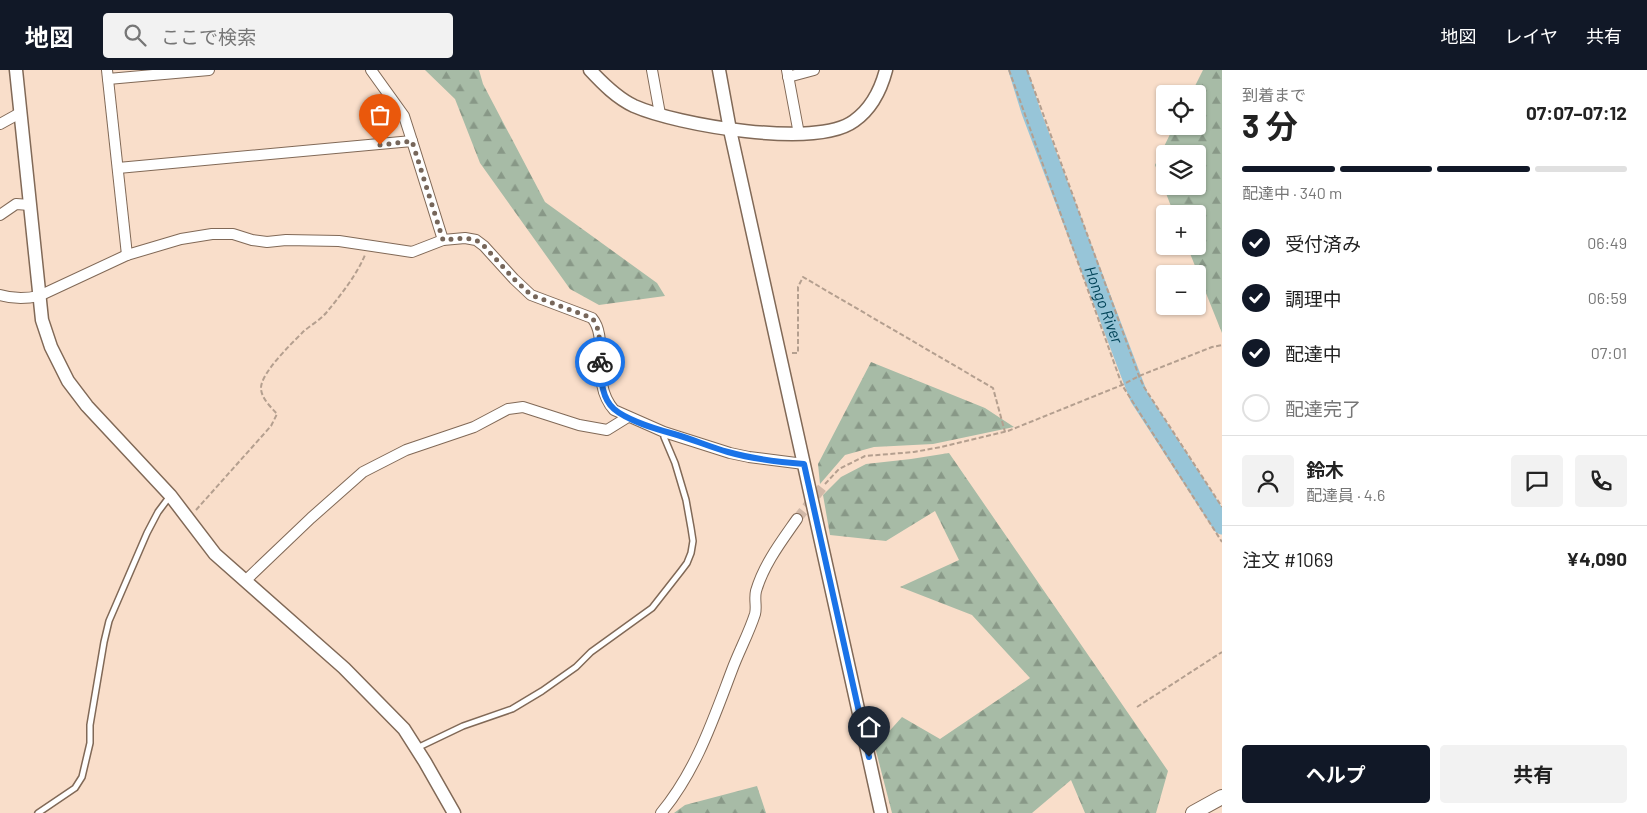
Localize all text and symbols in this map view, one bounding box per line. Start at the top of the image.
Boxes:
search box [103,13,453,58]
icon: search [121,21,149,49]
text: 地図 [25,22,73,51]
text: ここで検索 [161,25,256,48]
text: 地図 [1441,25,1477,47]
text: レイヤ [1505,25,1558,47]
text: 共有 [1586,25,1622,47]
map controls [1156,85,1206,315]
button: locate [1156,85,1206,135]
text: 到着まで [1242,85,1306,104]
pin [359,94,401,145]
icon: bag [366,101,394,129]
text: 07:07–07:12 [1526,101,1627,124]
text: 3 分 [1242,106,1298,144]
button: layers [1156,145,1206,195]
text: 配達中 · 340 m [1242,183,1342,202]
button: + [1156,205,1206,255]
icon: check [1242,229,1270,257]
text: 受付済み [1285,232,1361,255]
text: 06:49 [1587,233,1627,252]
water label: Hongo River [1081,263,1128,347]
button: − [1156,265,1206,315]
icon: check [1242,284,1270,312]
text: 調理中 [1285,287,1342,310]
text: 06:59 [1588,288,1627,307]
courier [575,337,625,387]
icon: check [1242,339,1270,367]
text: 配達中 [1285,342,1342,365]
text: 07:01 [1591,343,1627,362]
icon: bike [586,348,614,376]
text: 配達完了 [1285,397,1361,420]
button: person [1242,455,1294,507]
button: chat [1511,455,1563,507]
button: phone [1575,455,1627,507]
text: 鈴木 [1306,458,1344,481]
text: 配達員 · 4.6 [1306,485,1385,504]
text: ¥4,090 [1566,547,1627,570]
text: 注文 #1069 [1242,548,1333,571]
pin [848,706,890,757]
icon: home [855,713,883,741]
button: ヘルプ [1242,745,1430,803]
button: 共有 [1440,745,1627,803]

